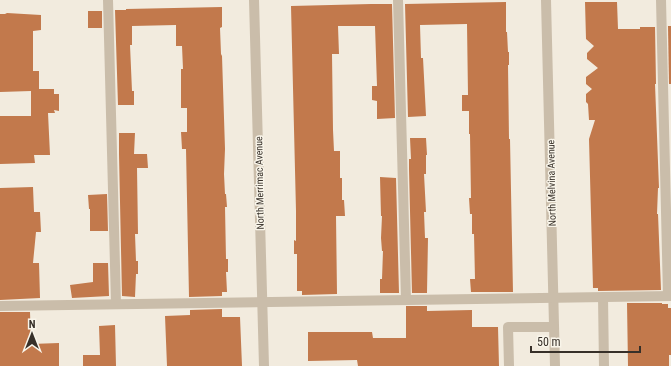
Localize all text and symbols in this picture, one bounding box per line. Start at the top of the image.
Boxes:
street label: North Merrimac Avenue [253,136,266,230]
street label: North Melvina Avenue [545,139,558,226]
north arrow [12,314,52,354]
text: N [29,318,36,331]
scale bar [531,328,640,354]
text: 50 m [537,335,561,349]

